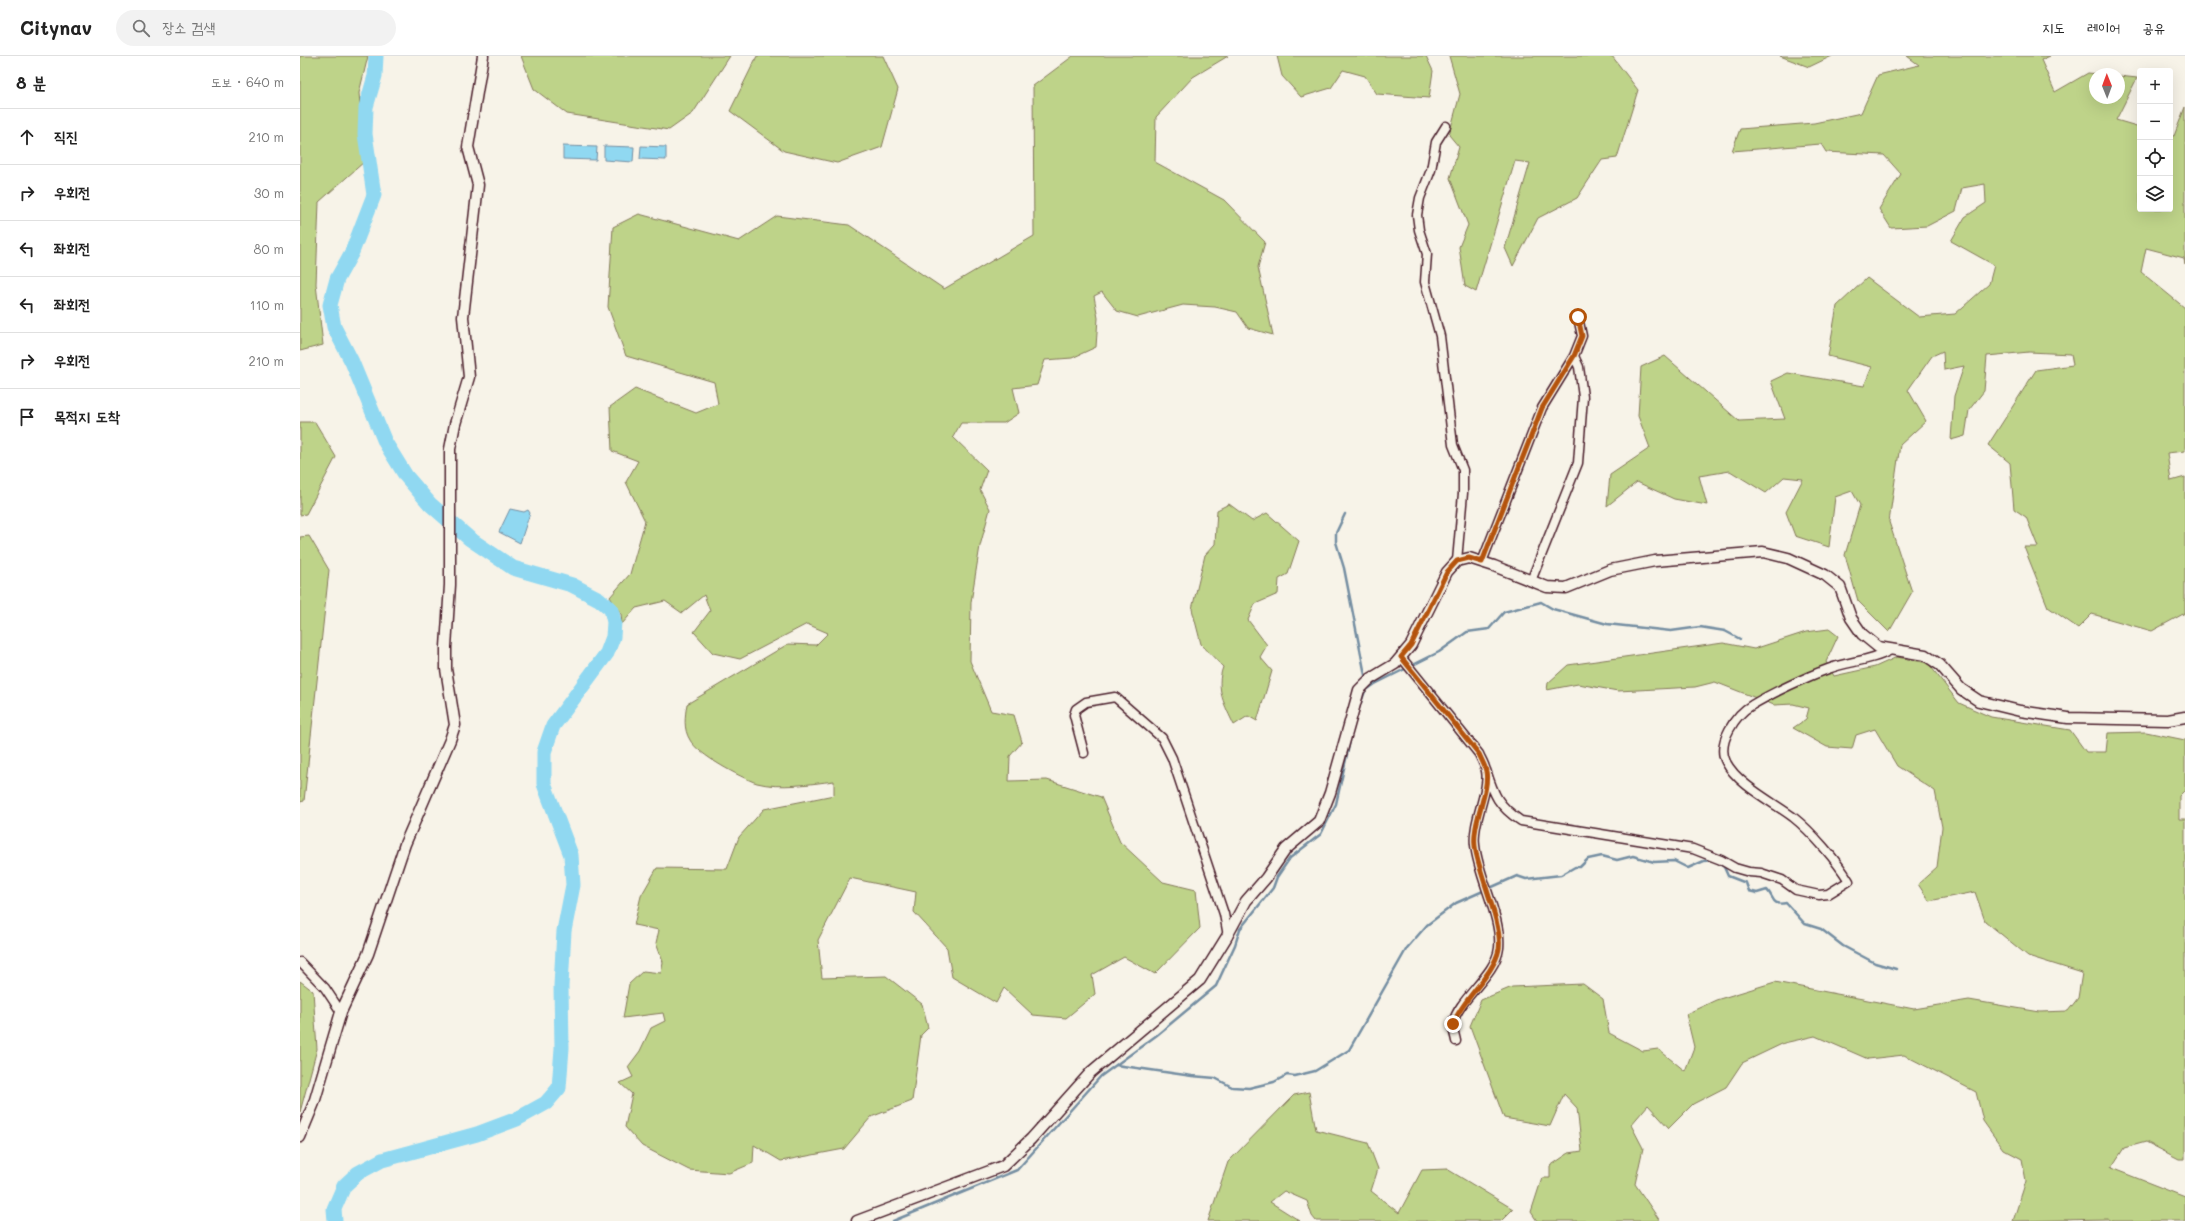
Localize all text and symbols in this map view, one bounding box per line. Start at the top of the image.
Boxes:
search box [116,10,396,46]
text: Citynav [20,15,92,40]
icon: search [130,17,152,39]
text: 장소 검색 [162,17,215,37]
text: 지도 [2042,18,2065,37]
text: 레이어 [2087,18,2120,37]
text: 공유 [2142,18,2165,37]
north arrow [2089,68,2125,104]
map controls [2137,68,2173,212]
button: + [2137,68,2173,104]
text: 8 분 [16,71,46,93]
text: 도보 · 640 m [211,73,284,90]
button: − [2137,104,2173,140]
icon: ahead [16,126,38,148]
text: 직진 [54,126,78,146]
text: 210 m [248,128,284,145]
button: locate [2137,140,2173,176]
button: layers [2137,176,2173,212]
icon: right [16,182,38,204]
text: 우회전 [54,182,90,202]
text: 30 m [254,184,284,201]
icon: left [16,238,38,260]
text: 좌회전 [54,238,90,258]
text: 80 m [254,240,284,257]
icon: left [16,294,38,316]
text: 좌회전 [54,294,90,314]
text: 110 m [250,296,284,313]
route start [1569,308,1587,326]
icon: right [16,350,38,372]
text: 우회전 [54,350,90,370]
text: 210 m [248,352,284,369]
icon: arrive [16,406,38,428]
text: 목적지 도착 [54,406,120,426]
route end [1444,1015,1462,1033]

